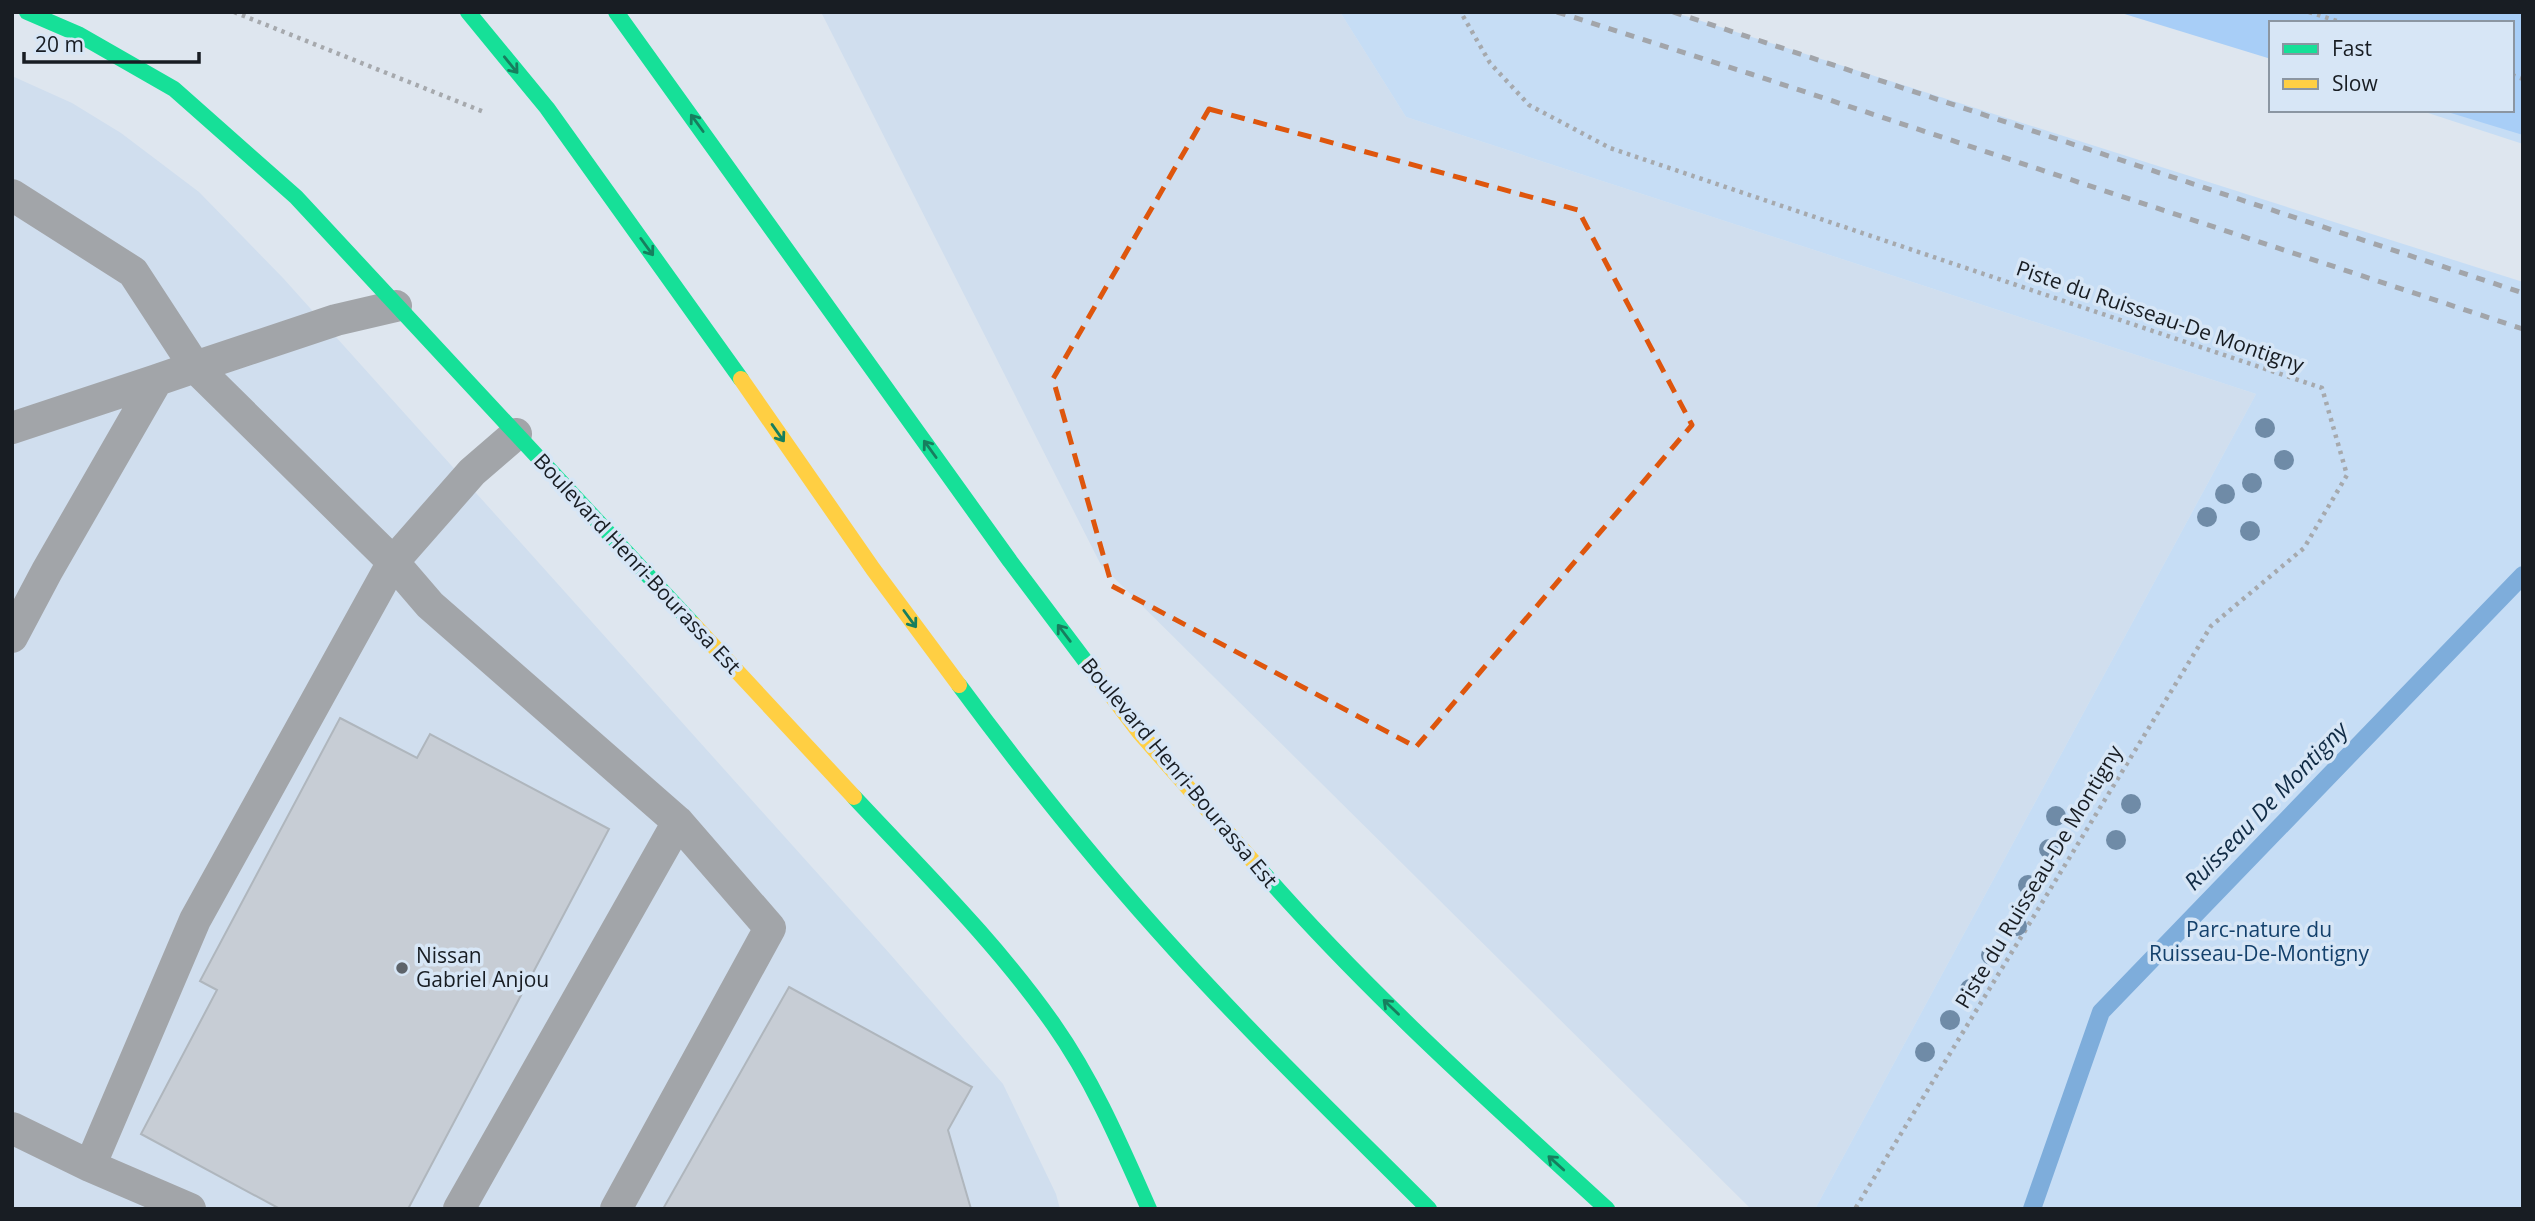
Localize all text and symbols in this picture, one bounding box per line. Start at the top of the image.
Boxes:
scale bar [24,21,200,65]
legend [2269,21,2514,112]
text: 20 m [35,30,84,58]
text: Fast [2332,34,2372,62]
one-way arrow [503,55,519,73]
text: Slow [2332,69,2378,97]
one-way arrow [690,114,704,133]
one-way arrow [640,237,655,256]
street label: Piste du Ruisseau-De Montigny [2013,254,2308,379]
one-way arrow [771,423,785,442]
one-way arrow [923,440,938,459]
street label: Boulevard Henri-Bourassa Est [528,447,747,680]
one-way arrow [902,609,917,627]
one-way arrow [1057,624,1072,643]
street label: Boulevard Henri-Bourassa Est [1075,652,1284,893]
water label: Ruisseau De Montigny [2176,713,2355,897]
street label: Piste du Ruisseau-De Montigny [1948,739,2128,1013]
park label: Parc-nature du Ruisseau-De-Montigny [2149,915,2369,967]
place label: Nissan Gabriel Anjou [416,941,549,993]
marker: Nissan Gabriel Anjou [394,960,410,976]
one-way arrow [1383,998,1400,1015]
one-way arrow [1548,1155,1566,1171]

